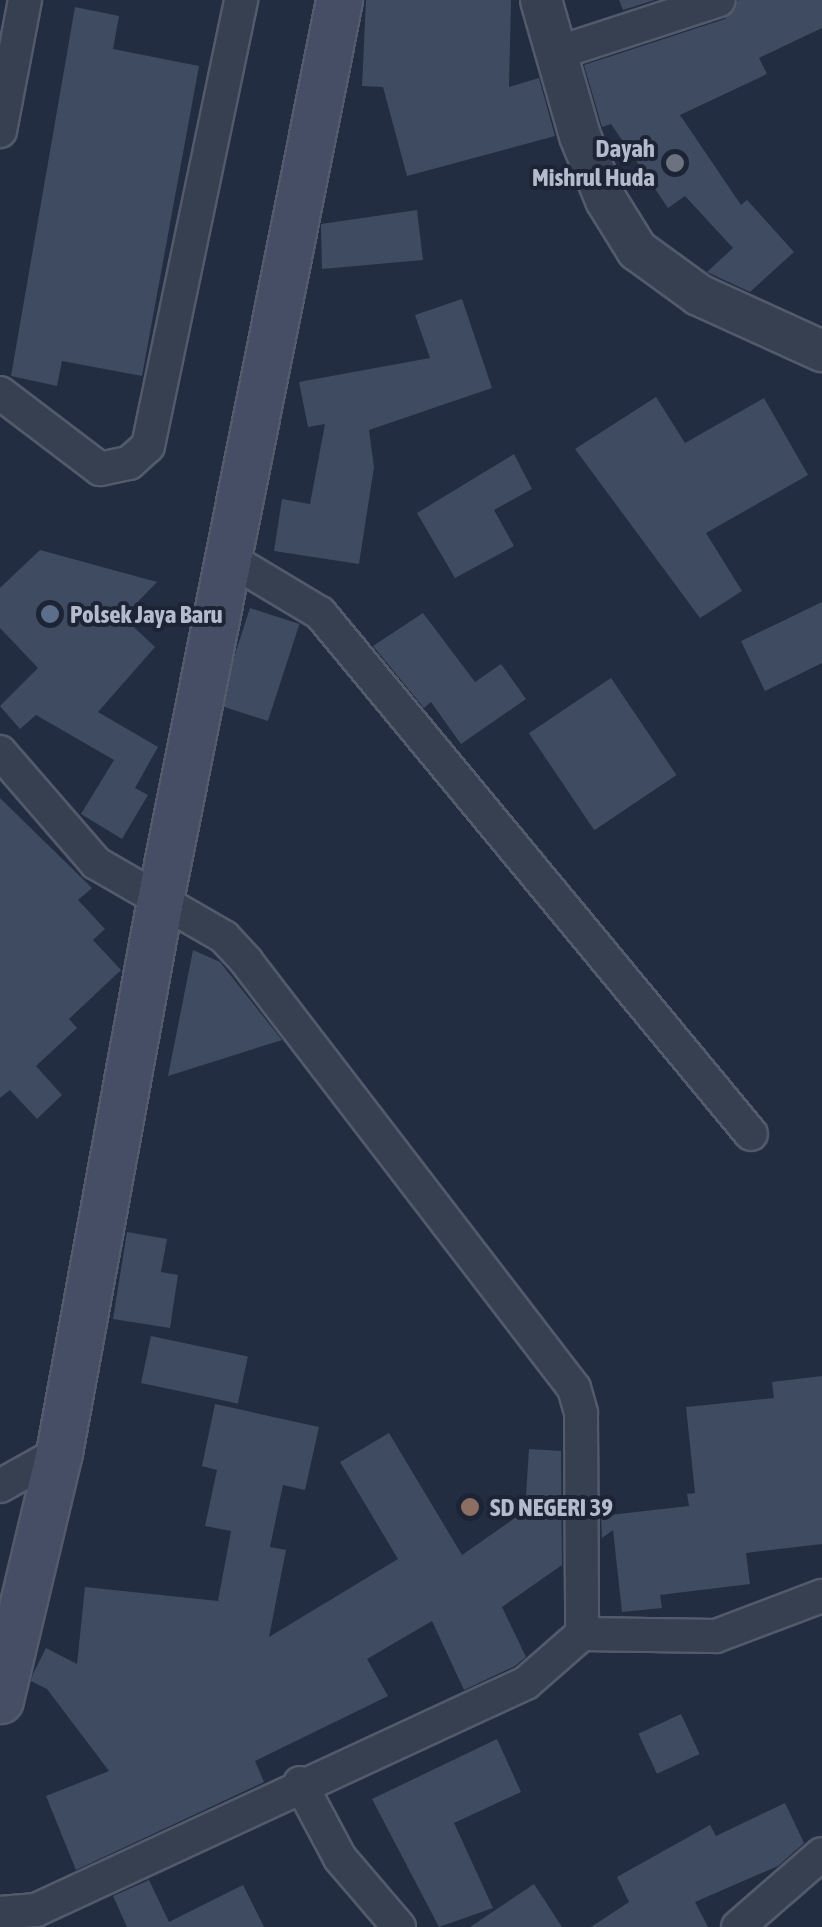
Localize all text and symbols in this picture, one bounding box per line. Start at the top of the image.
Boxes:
place label: Dayah Mishrul Huda [532,134,655,193]
marker: Dayah Mishrul Huda [664,152,686,174]
place label: Polsek Jaya Baru [70,599,223,629]
marker: Polsek Jaya Baru [39,603,61,625]
place label: SD NEGERI 39 [490,1492,613,1522]
marker: SD NEGERI 39 [459,1496,481,1518]

